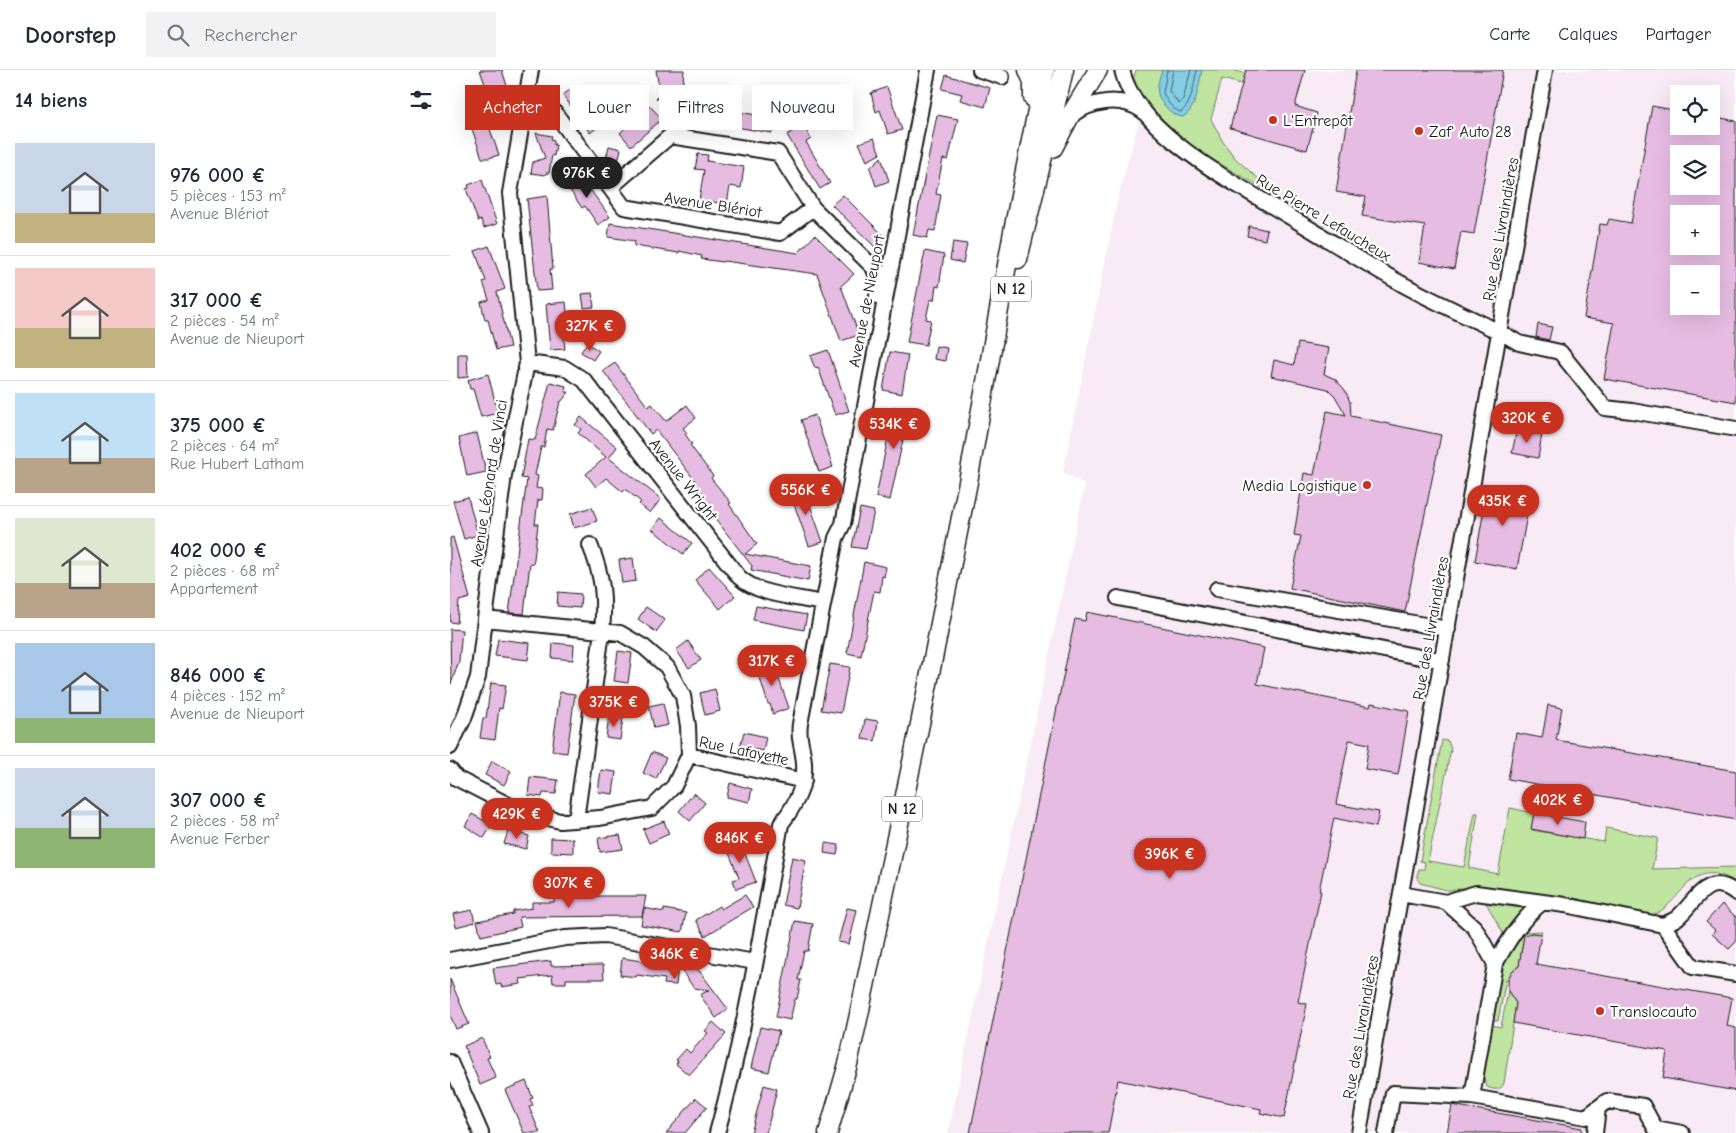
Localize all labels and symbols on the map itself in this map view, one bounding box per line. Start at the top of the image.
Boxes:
place label: L'Entrepôt [1283,112,1353,130]
marker: L'Entrepôt [1267,114,1279,126]
place label: Zaf' Auto 28 [1429,123,1512,141]
marker: Zaf' Auto 28 [1413,125,1425,137]
pin: 976K € [546,156,628,199]
street label: Rue des Livraindières [1479,156,1523,302]
street label: Rue Pierre Lefaucheux [1253,171,1394,265]
street label: Avenue Blériot [663,188,763,222]
street label: Avenue de Nieuport [845,233,889,369]
road number: N 12 [991,276,1031,302]
pin: 327K € [549,310,631,352]
street label: Avenue Léonard de Vinci [467,398,511,568]
pin: 320K € [1486,402,1568,444]
pin: 534K € [853,408,935,450]
street label: Avenue Wright [645,435,721,525]
pin: 556K € [765,474,847,516]
place label: Media Logistique [1242,477,1357,495]
marker: Media Logistique [1361,479,1373,491]
pin: 435K € [1462,484,1544,527]
street label: Rue des Livraindières [1409,555,1453,701]
pin: 317K € [731,644,813,687]
pin: 375K € [573,686,655,728]
street label: Rue Lafayette [697,733,790,769]
pin: 402K € [1517,784,1599,826]
road number: N 12 [882,796,922,822]
pin: 429K € [476,798,558,840]
pin: 846K € [699,822,781,864]
pin: 396K € [1129,838,1211,880]
pin: 307K € [528,866,610,909]
pin: 346K € [634,938,716,980]
street label: Rue des Livraindières [1339,954,1383,1100]
place label: Translocauto [1610,1003,1697,1021]
marker: Translocauto [1594,1005,1606,1017]

